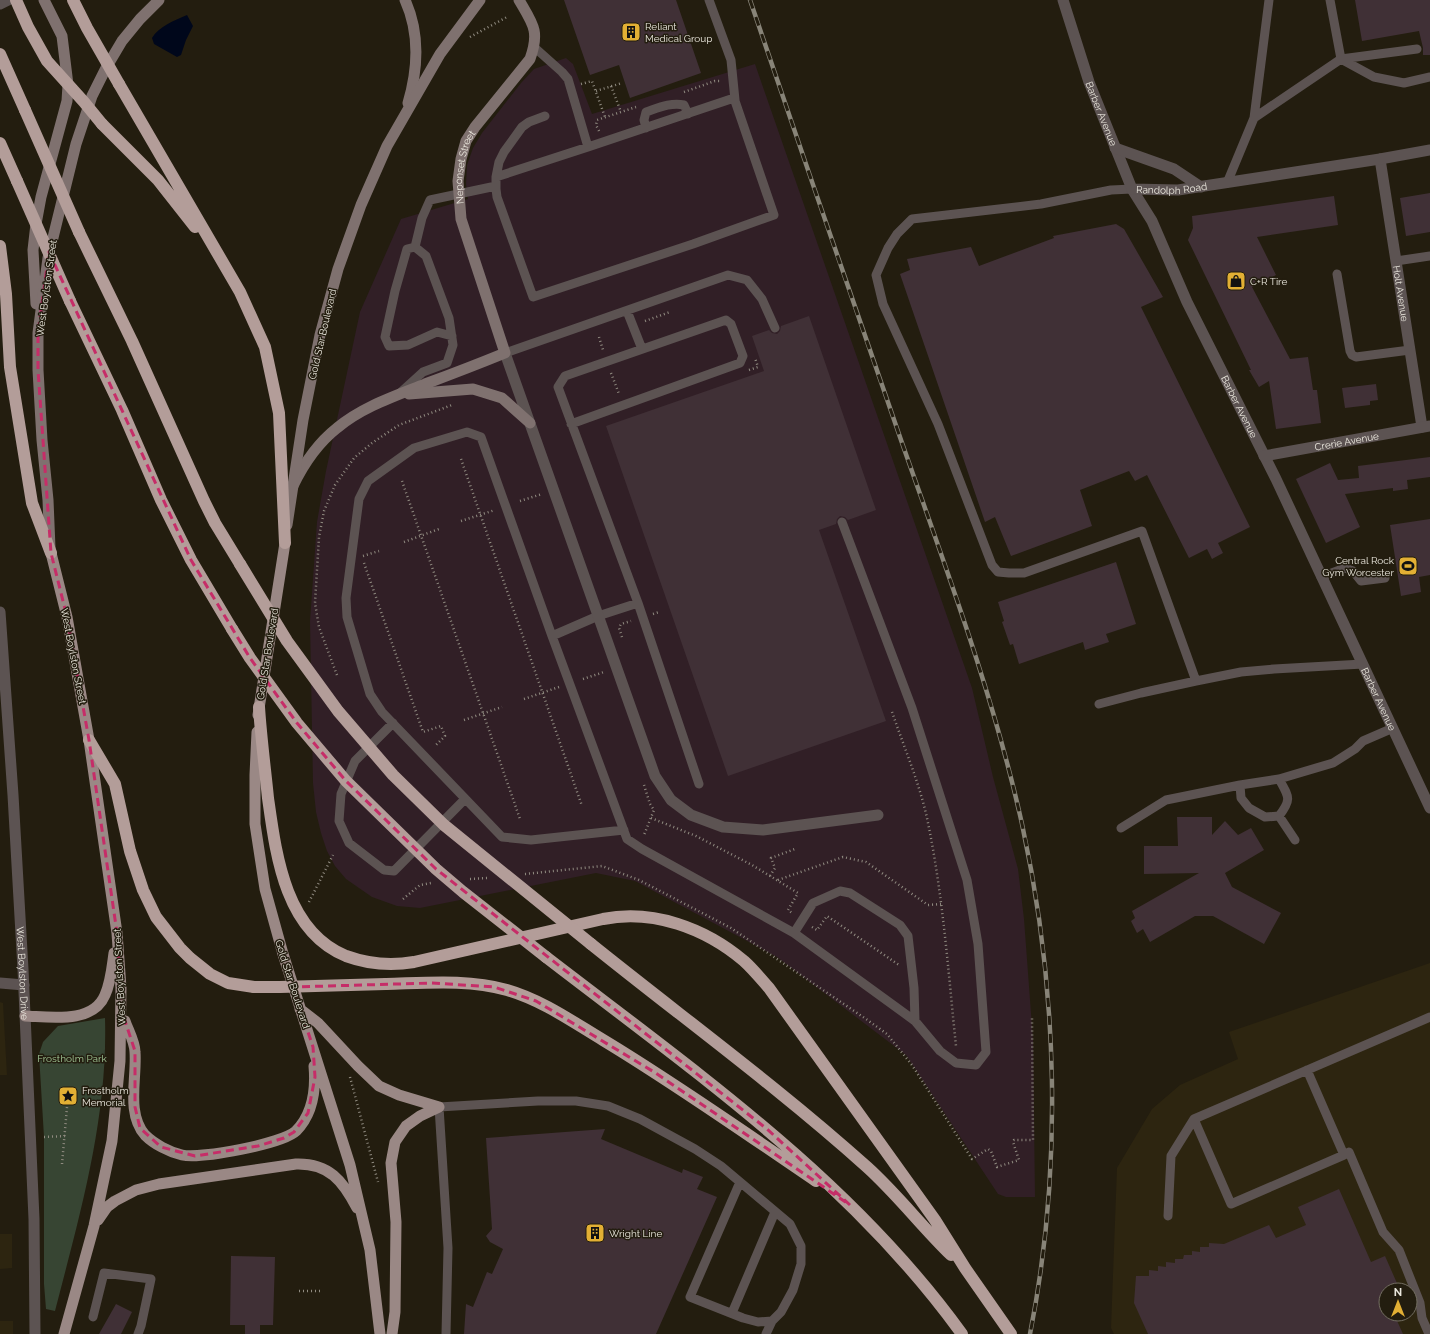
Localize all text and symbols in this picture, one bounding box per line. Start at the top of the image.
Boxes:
building icon: Reliant Medical Group [620,21,642,43]
place label: Reliant Medical Group [645,21,712,44]
street label: Barber Avenue [1083,80,1119,148]
street label: Neponset Street [453,128,478,204]
street label: Randolph Road [1136,181,1208,196]
street label: West Boylston Street [34,239,59,337]
street label: Holt Avenue [1391,265,1410,322]
shop icon: C+R Tire [1225,270,1247,292]
place label: C+R Tire [1250,276,1287,287]
street label: Gold Star Boulevard [307,288,338,380]
street label: Barber Avenue [1219,374,1259,440]
street label: Crerie Avenue [1314,430,1380,453]
place label: Central Rock Gym Worcester [1322,555,1395,578]
sports icon: Central Rock Gym Worcester [1397,555,1419,577]
street label: West Boylston Street [59,607,88,705]
street label: Gold Star Boulevard [255,608,280,701]
street label: Barber Avenue [1359,666,1398,733]
street label: West Boylston Drive [15,926,30,1020]
street label: West Boylston Street [111,928,128,1026]
street label: Gold Star Boulevard [273,938,312,1030]
park label: Frostholm Park [37,1053,108,1064]
place icon: Frostholm Memorial [57,1085,79,1107]
place label: Frostholm Memorial [82,1085,129,1108]
building icon: Wright Line [584,1222,606,1244]
place label: Wright Line [609,1228,662,1239]
north arrow [1378,1282,1418,1322]
text: N [1394,1286,1402,1299]

